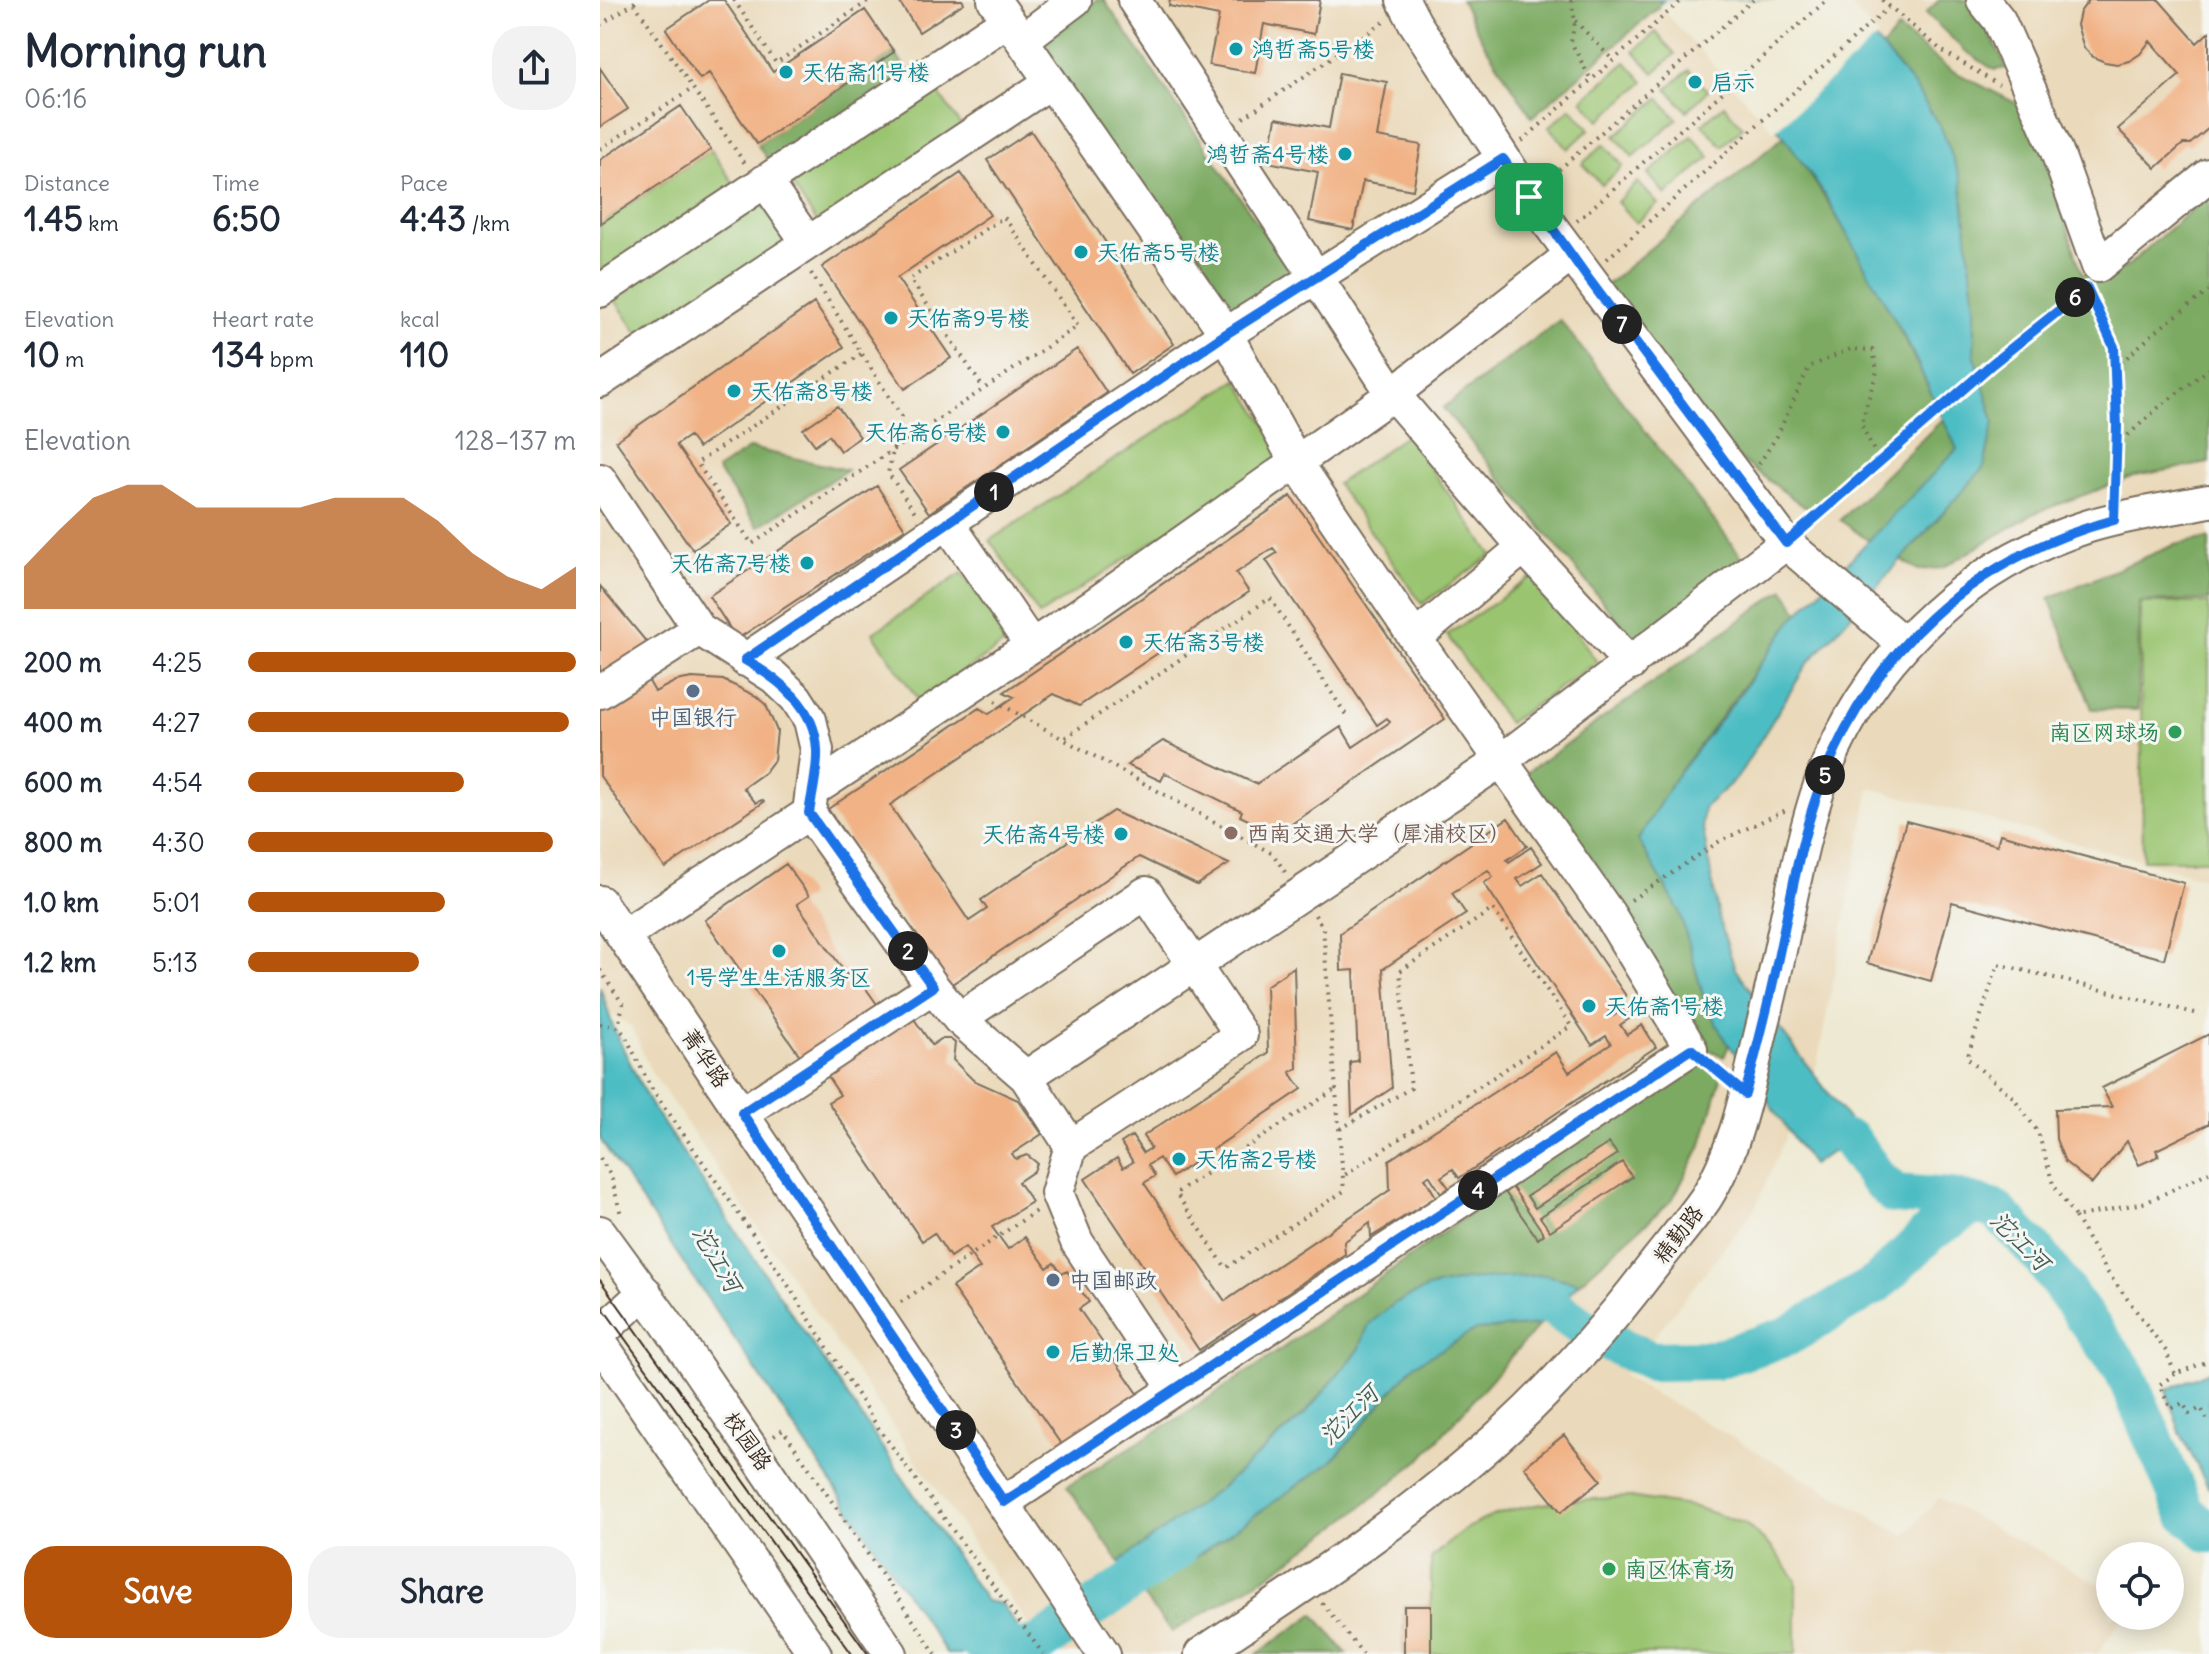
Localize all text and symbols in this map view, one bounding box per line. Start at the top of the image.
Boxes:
text: Morning run [24,24,267,79]
button: share [492,26,576,110]
place label: 鸿哲斋5号楼 [1252,35,1375,63]
marker: 鸿哲斋5号楼 [1227,40,1245,58]
place label: 天佑斋11号楼 [802,58,929,86]
marker: 天佑斋11号楼 [777,63,795,81]
place label: 启示 [1711,68,1755,96]
marker: 启示 [1686,73,1704,91]
text: 06:16 [24,82,87,115]
place label: 鸿哲斋4号楼 [1206,140,1329,168]
marker: 鸿哲斋4号楼 [1336,145,1354,163]
pin [1495,163,1563,231]
text: Distance [24,169,110,197]
text: Time [212,169,260,197]
text: Pace [400,169,448,197]
icon: arrive [1507,175,1551,219]
text: 1.45 [24,197,83,240]
text: 6:50 [212,197,281,240]
text: 4:43 [400,197,466,240]
text: km [83,209,119,237]
text: /km [466,209,510,237]
place label: 天佑斋5号楼 [1097,238,1220,266]
marker: 天佑斋5号楼 [1072,243,1090,261]
pin: 6 [2055,277,2095,317]
text: 6 [2069,283,2081,311]
place label: 天佑斋9号楼 [907,304,1030,332]
pin: 7 [1602,304,1642,344]
text: Elevation [24,305,114,333]
text: Heart rate [212,305,314,333]
text: kcal [400,305,440,333]
marker: 天佑斋9号楼 [882,309,900,327]
text: 7 [1617,310,1627,338]
text: 10 [24,333,60,376]
text: 134 [212,333,264,376]
text: 110 [400,333,449,376]
text: m [60,345,84,373]
text: bpm [264,345,314,373]
place label: 天佑斋8号楼 [750,377,873,405]
marker: 天佑斋8号楼 [725,382,743,400]
place label: 天佑斋6号楼 [864,418,987,446]
marker: 天佑斋6号楼 [994,423,1012,441]
text: Elevation [24,424,131,457]
text: 128–137 m [455,424,576,457]
pin: 1 [974,472,1014,512]
text: 1 [990,478,998,506]
place label: 天佑斋7号楼 [670,549,791,577]
marker: 天佑斋7号楼 [798,554,816,572]
place label: 天佑斋3号楼 [1142,628,1265,656]
marker: 天佑斋3号楼 [1117,633,1135,651]
text: 200 m [24,646,101,679]
text: 4:25 [152,646,202,679]
marker: 中国银行 [684,682,702,700]
place label: 中国银行 [649,703,737,731]
text: 400 m [24,706,102,739]
text: 4:27 [152,706,200,739]
place label: 南区网球场 [2049,718,2159,746]
marker: 南区网球场 [2166,723,2184,741]
pin: 5 [1805,755,1845,795]
text: 5 [1819,761,1831,789]
text: 600 m [24,766,102,799]
text: 4:54 [152,766,203,799]
place label: 西南交通大学（犀浦校区） [1247,819,1511,847]
place label: 天佑斋4号楼 [982,820,1105,848]
marker: 西南交通大学（犀浦校区） [1222,824,1240,842]
marker: 天佑斋4号楼 [1112,825,1130,843]
text: 800 m [24,826,102,859]
text: 4:30 [152,826,205,859]
text: 1.0 km [24,886,99,919]
text: 5:01 [152,886,200,919]
pin: 2 [888,931,928,971]
text: 2 [902,937,914,965]
marker: 1号学生生活服务区 [770,942,788,960]
text: 1.2 km [24,946,96,979]
text: 5:13 [152,946,198,979]
place label: 1号学生生活服务区 [687,963,871,991]
place label: 天佑斋1号楼 [1605,992,1724,1020]
marker: 天佑斋1号楼 [1580,997,1598,1015]
street label: 菁华路 [676,1023,736,1093]
place label: 天佑斋2号楼 [1195,1145,1317,1173]
marker: 天佑斋2号楼 [1170,1150,1188,1168]
pin: 4 [1458,1170,1498,1210]
text: 4 [1472,1176,1484,1204]
street label: 精勤路 [1647,1199,1709,1269]
water label: 沱江河 [1985,1204,2060,1279]
water label: 沱江河 [687,1220,751,1301]
place label: 中国邮政 [1069,1266,1157,1294]
marker: 中国邮政 [1044,1271,1062,1289]
place label: 后勤保卫处 [1069,1338,1179,1366]
marker: 后勤保卫处 [1044,1343,1062,1361]
water label: 沱江河 [1312,1375,1387,1450]
street label: 校园路 [718,1406,778,1476]
pin: 3 [936,1410,976,1450]
text: 3 [950,1416,962,1444]
map controls [2096,1542,2184,1630]
button: locate [2096,1542,2184,1630]
button: Save [24,1546,292,1638]
button: Share [308,1546,576,1638]
place label: 南区体育场 [1625,1555,1735,1583]
marker: 南区体育场 [1600,1560,1618,1578]

